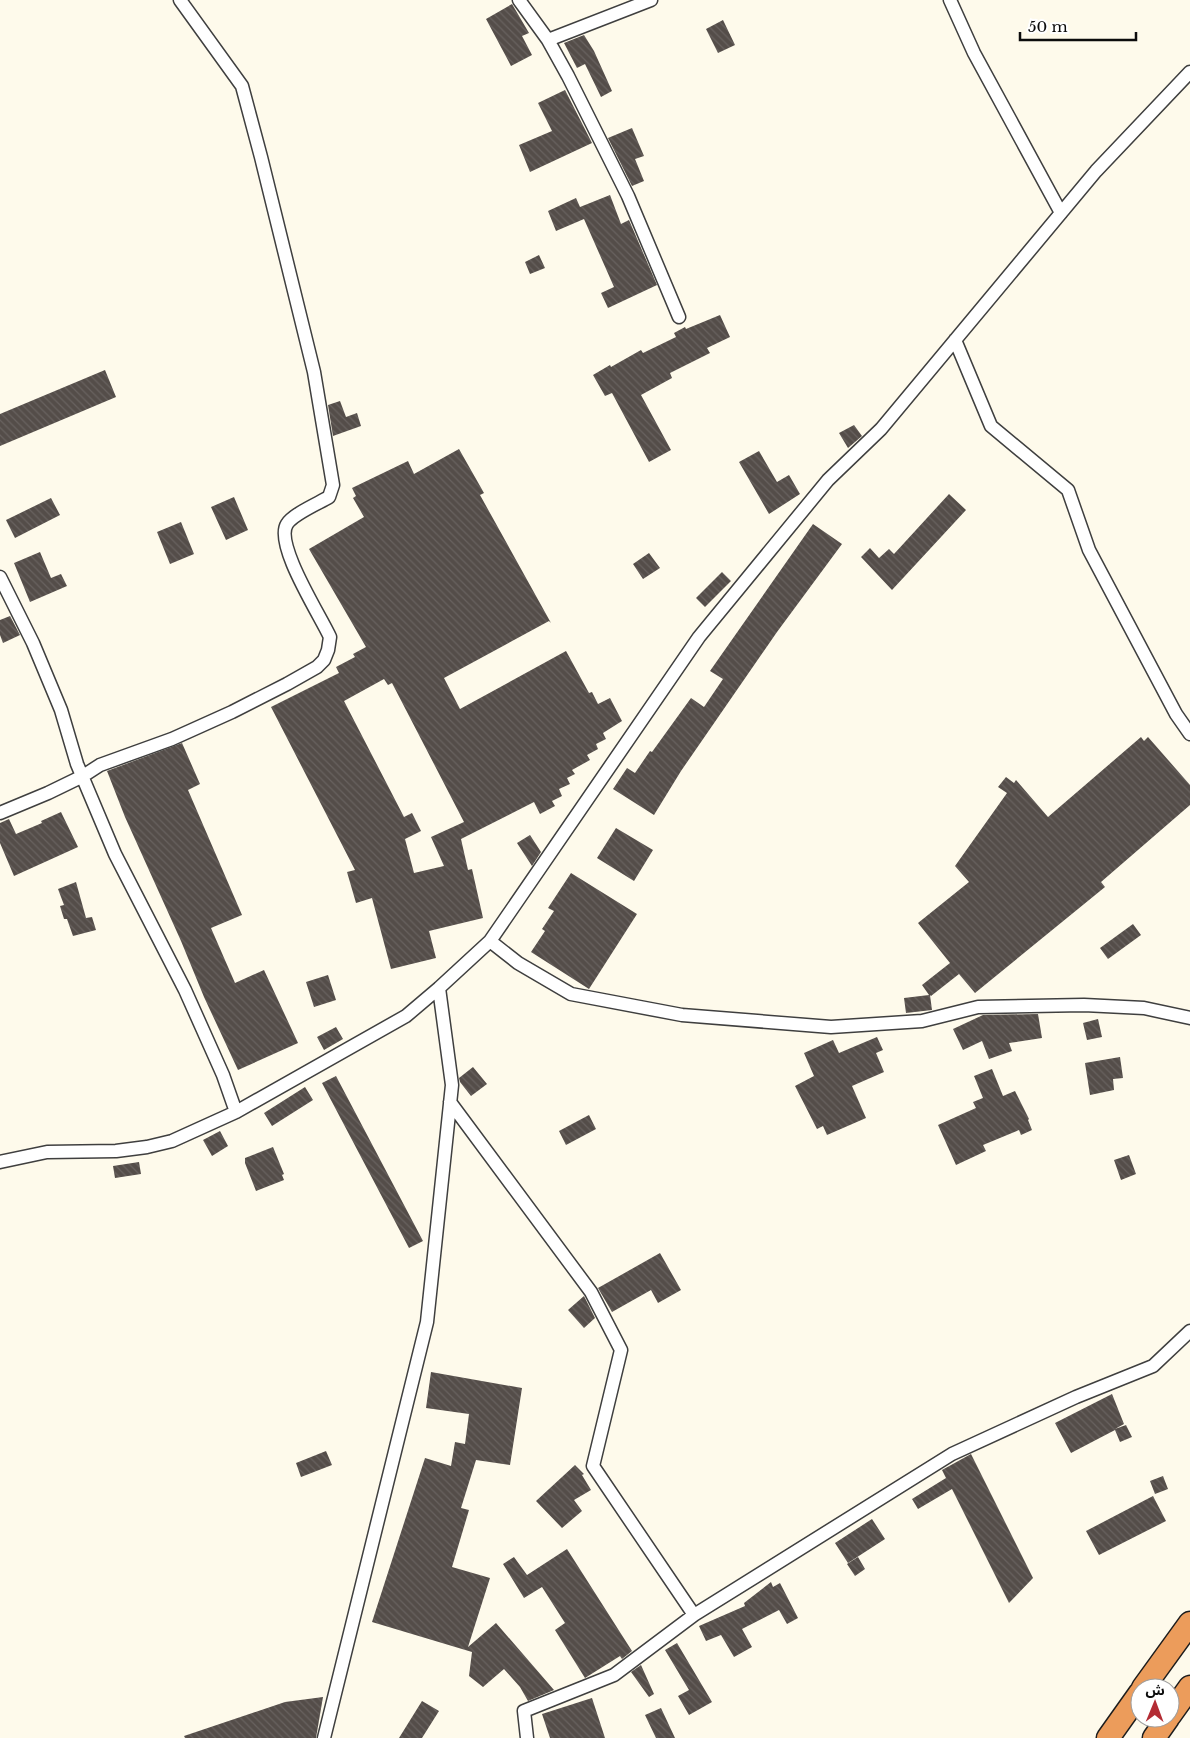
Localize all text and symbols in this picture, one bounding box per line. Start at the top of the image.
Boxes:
scale bar [1020,10,1136,42]
text: 50 m [1028,17,1068,36]
north arrow [1130,1678,1180,1728]
text: ش [1145,1681,1165,1699]

